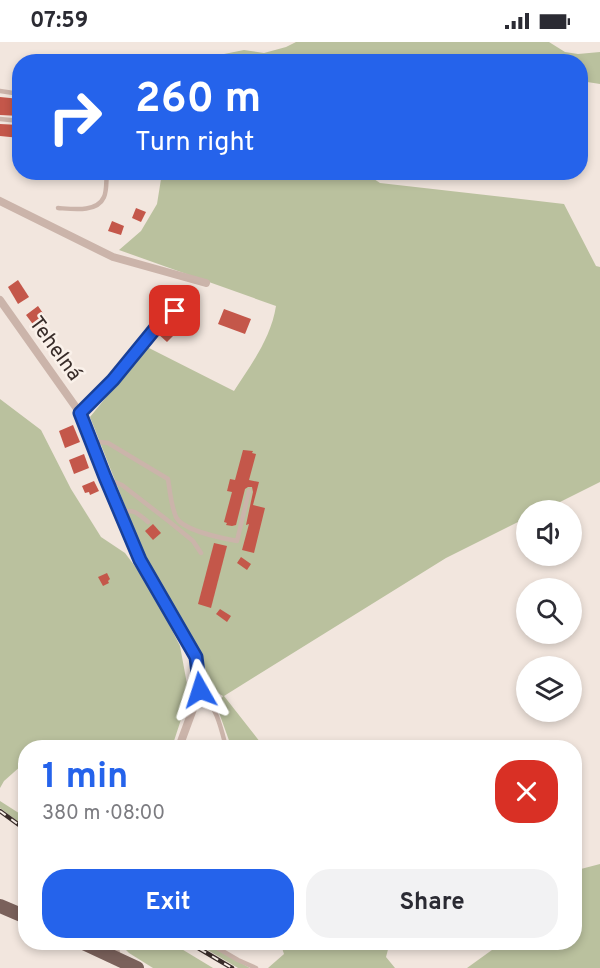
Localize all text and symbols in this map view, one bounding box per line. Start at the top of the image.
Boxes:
text: 07:59 [30,8,88,35]
text: 260 m [135,74,261,127]
icon: right [36,78,114,156]
text: Turn right [135,126,254,160]
pin [149,285,200,336]
icon: arrive [158,294,191,327]
street label: Tehelná [22,311,87,387]
map controls [516,500,582,722]
button: sound [516,500,582,566]
button: search [516,578,582,644]
button: layers [516,656,582,722]
position arrow [168,658,232,722]
text: 1 min [42,755,128,801]
button: close [495,760,558,823]
text: 380 m · 08:00 [42,801,165,827]
button: Exit [42,869,294,938]
button: Share [306,869,558,938]

